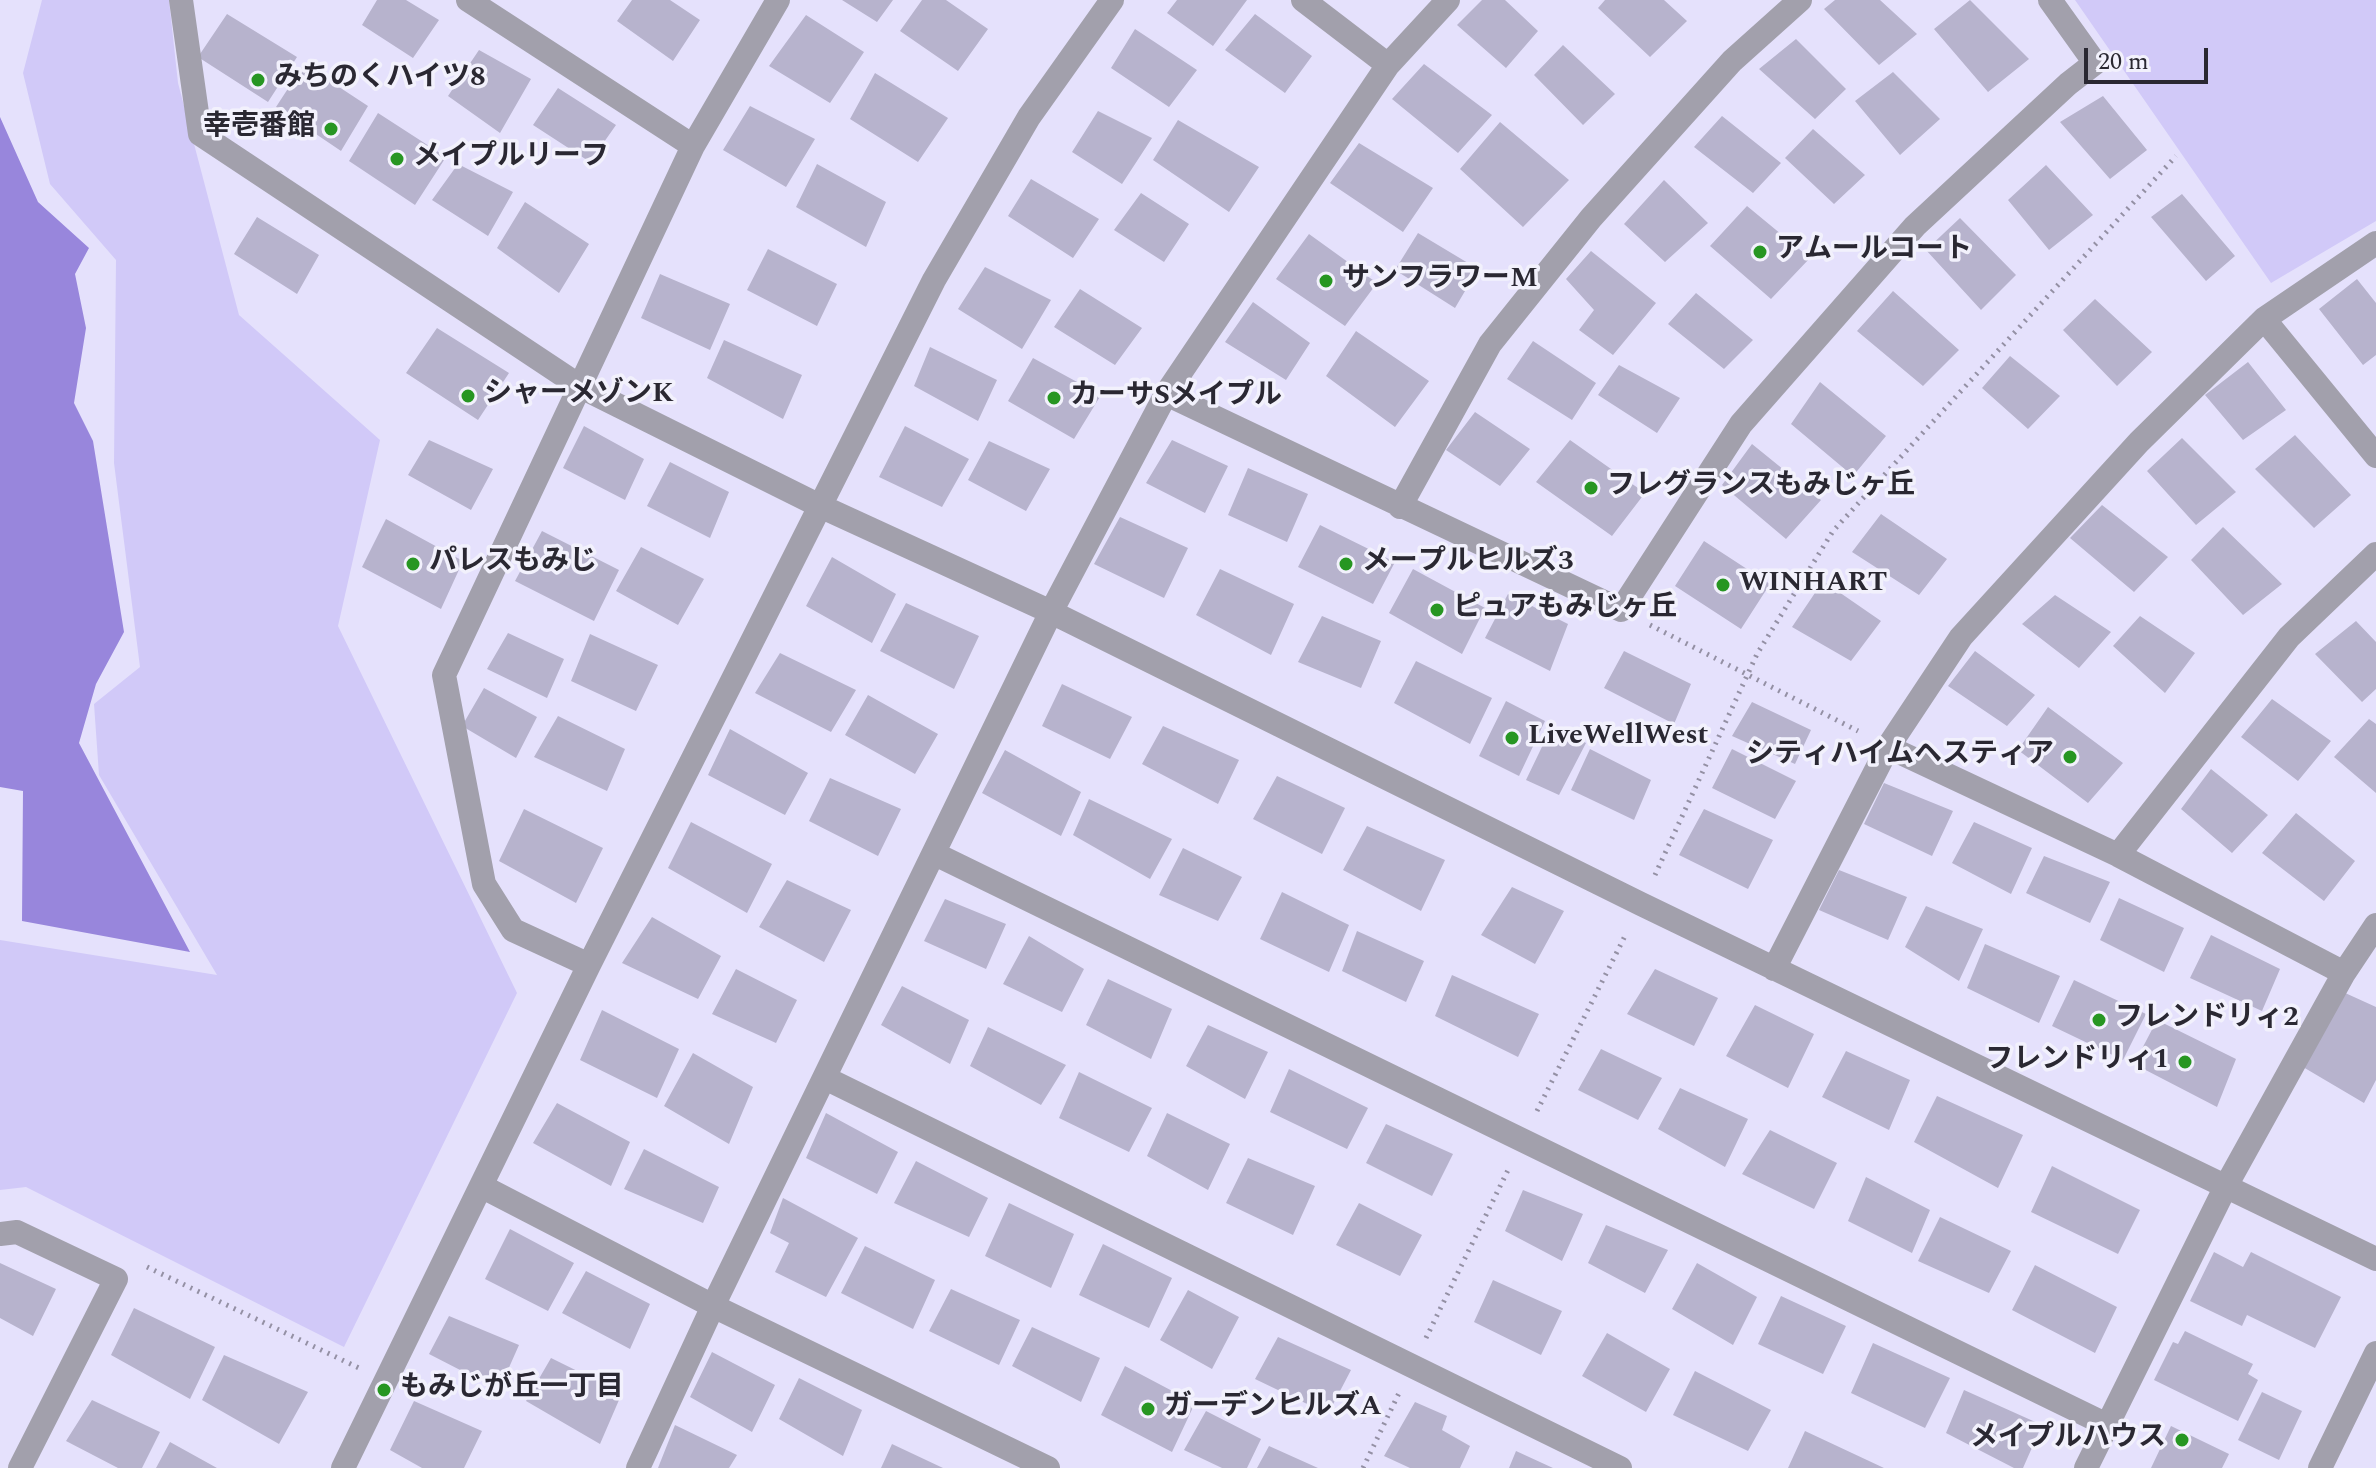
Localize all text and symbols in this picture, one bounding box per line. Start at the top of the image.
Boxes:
scale bar [2088,32,2212,82]
text: 20 m [2098,44,2149,80]
place label: みちのくハイツ8 [274,63,486,97]
marker: みちのくハイツ8 [249,71,267,89]
place label: 幸壱番館 [203,112,315,146]
marker: 幸壱番館 [322,120,340,138]
place label: メイプルリーフ [413,142,609,176]
marker: メイプルリーフ [388,150,406,168]
place label: アムールコート [1776,235,1972,269]
marker: アムールコート [1751,243,1769,261]
place label: サンフラワーM [1342,264,1538,298]
marker: サンフラワーM [1317,272,1335,290]
place label: シャーメゾンK [484,379,674,413]
place label: カーサSメイプル [1070,381,1282,415]
marker: シャーメゾンK [459,387,477,405]
marker: カーサSメイプル [1045,389,1063,407]
place label: フレグランスもみじヶ丘 [1607,471,1915,505]
marker: フレグランスもみじヶ丘 [1582,479,1600,497]
place label: パレスもみじ [429,547,597,581]
place label: メープルヒルズ3 [1362,547,1574,581]
marker: パレスもみじ [404,555,422,573]
marker: メープルヒルズ3 [1337,555,1355,573]
place label: WINHART [1739,568,1887,602]
marker: WINHART [1714,576,1732,594]
place label: ピュアもみじヶ丘 [1453,593,1677,627]
marker: ピュアもみじヶ丘 [1428,601,1446,619]
place label: LiveWellWest [1528,721,1708,755]
marker: LiveWellWest [1503,729,1521,747]
place label: シティハイムヘスティア [1746,740,2054,774]
marker: シティハイムヘスティア [2061,748,2079,766]
place label: フレンドリィ2 [2115,1003,2299,1037]
marker: フレンドリィ2 [2090,1011,2108,1029]
place label: フレンドリィ1 [1985,1045,2169,1079]
marker: フレンドリィ1 [2176,1053,2194,1071]
place label: もみじが丘一丁目 [400,1373,624,1407]
marker: もみじが丘一丁目 [375,1381,393,1399]
place label: ガーデンヒルズA [1164,1392,1382,1426]
marker: ガーデンヒルズA [1139,1400,1157,1418]
place label: メイプルハウス [1970,1423,2166,1457]
marker: メイプルハウス [2173,1431,2191,1449]

